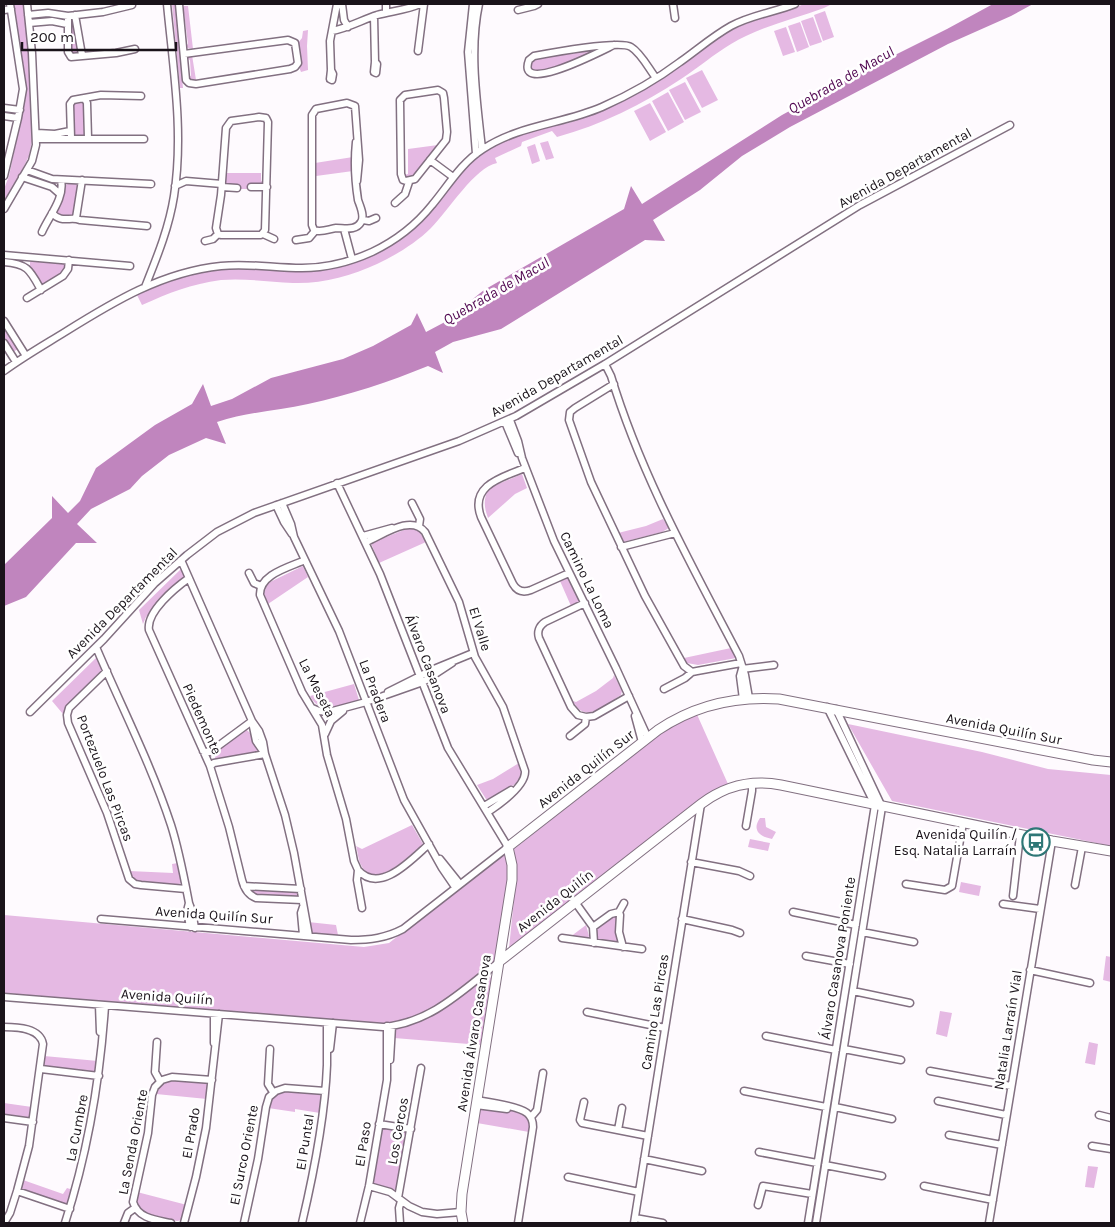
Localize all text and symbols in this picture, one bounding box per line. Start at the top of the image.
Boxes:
scale bar [22,20,176,52]
text: 200 m [30,28,74,46]
water label: Quebrada de Macul [785,42,897,118]
street label: Avenida Departamental [835,124,975,212]
water label: Quebrada de Macul [440,253,552,329]
street label: Avenida Departamental [488,331,626,421]
street label: Camino La Loma [556,529,618,631]
street label: Avenida Departamental [63,544,181,662]
street label: El Valle [465,605,495,653]
street label: Álvaro Casanova [401,612,456,716]
street label: La Meseta [295,656,339,720]
street label: La Pradera [355,657,395,725]
street label: Piedemonte [179,681,225,757]
street label: Avenida Quilín Sur [945,709,1064,749]
street label: Portezuelo Las Pircas [73,712,137,844]
street label: Avenida Quilín Sur [534,726,638,812]
place label: Avenida Quilín / Esq. Natalia Larraín [894,826,1017,859]
bus stop icon: Avenida Quilín / Esq. Natalia Larraín [1021,827,1051,857]
street label: Avenida Quilín [513,866,597,936]
street label: Álvaro Casanova Poniente [816,875,859,1041]
street label: Avenida Quilín Sur [155,902,274,928]
street label: Avenida Álvaro Casanova [452,953,495,1113]
street label: Camino Las Pircas [637,953,673,1071]
street label: Natalia Larraín Vial [990,969,1026,1091]
street label: Avenida Quilín [120,985,214,1009]
street label: La Senda Oriente [114,1088,152,1196]
street label: La Cumbre [62,1093,92,1163]
street label: Los Cercos [384,1096,412,1166]
street label: El Surco Oriente [226,1103,262,1207]
street label: El Prado [178,1106,204,1160]
street label: El Puntal [292,1113,318,1171]
street label: El Paso [351,1120,375,1168]

